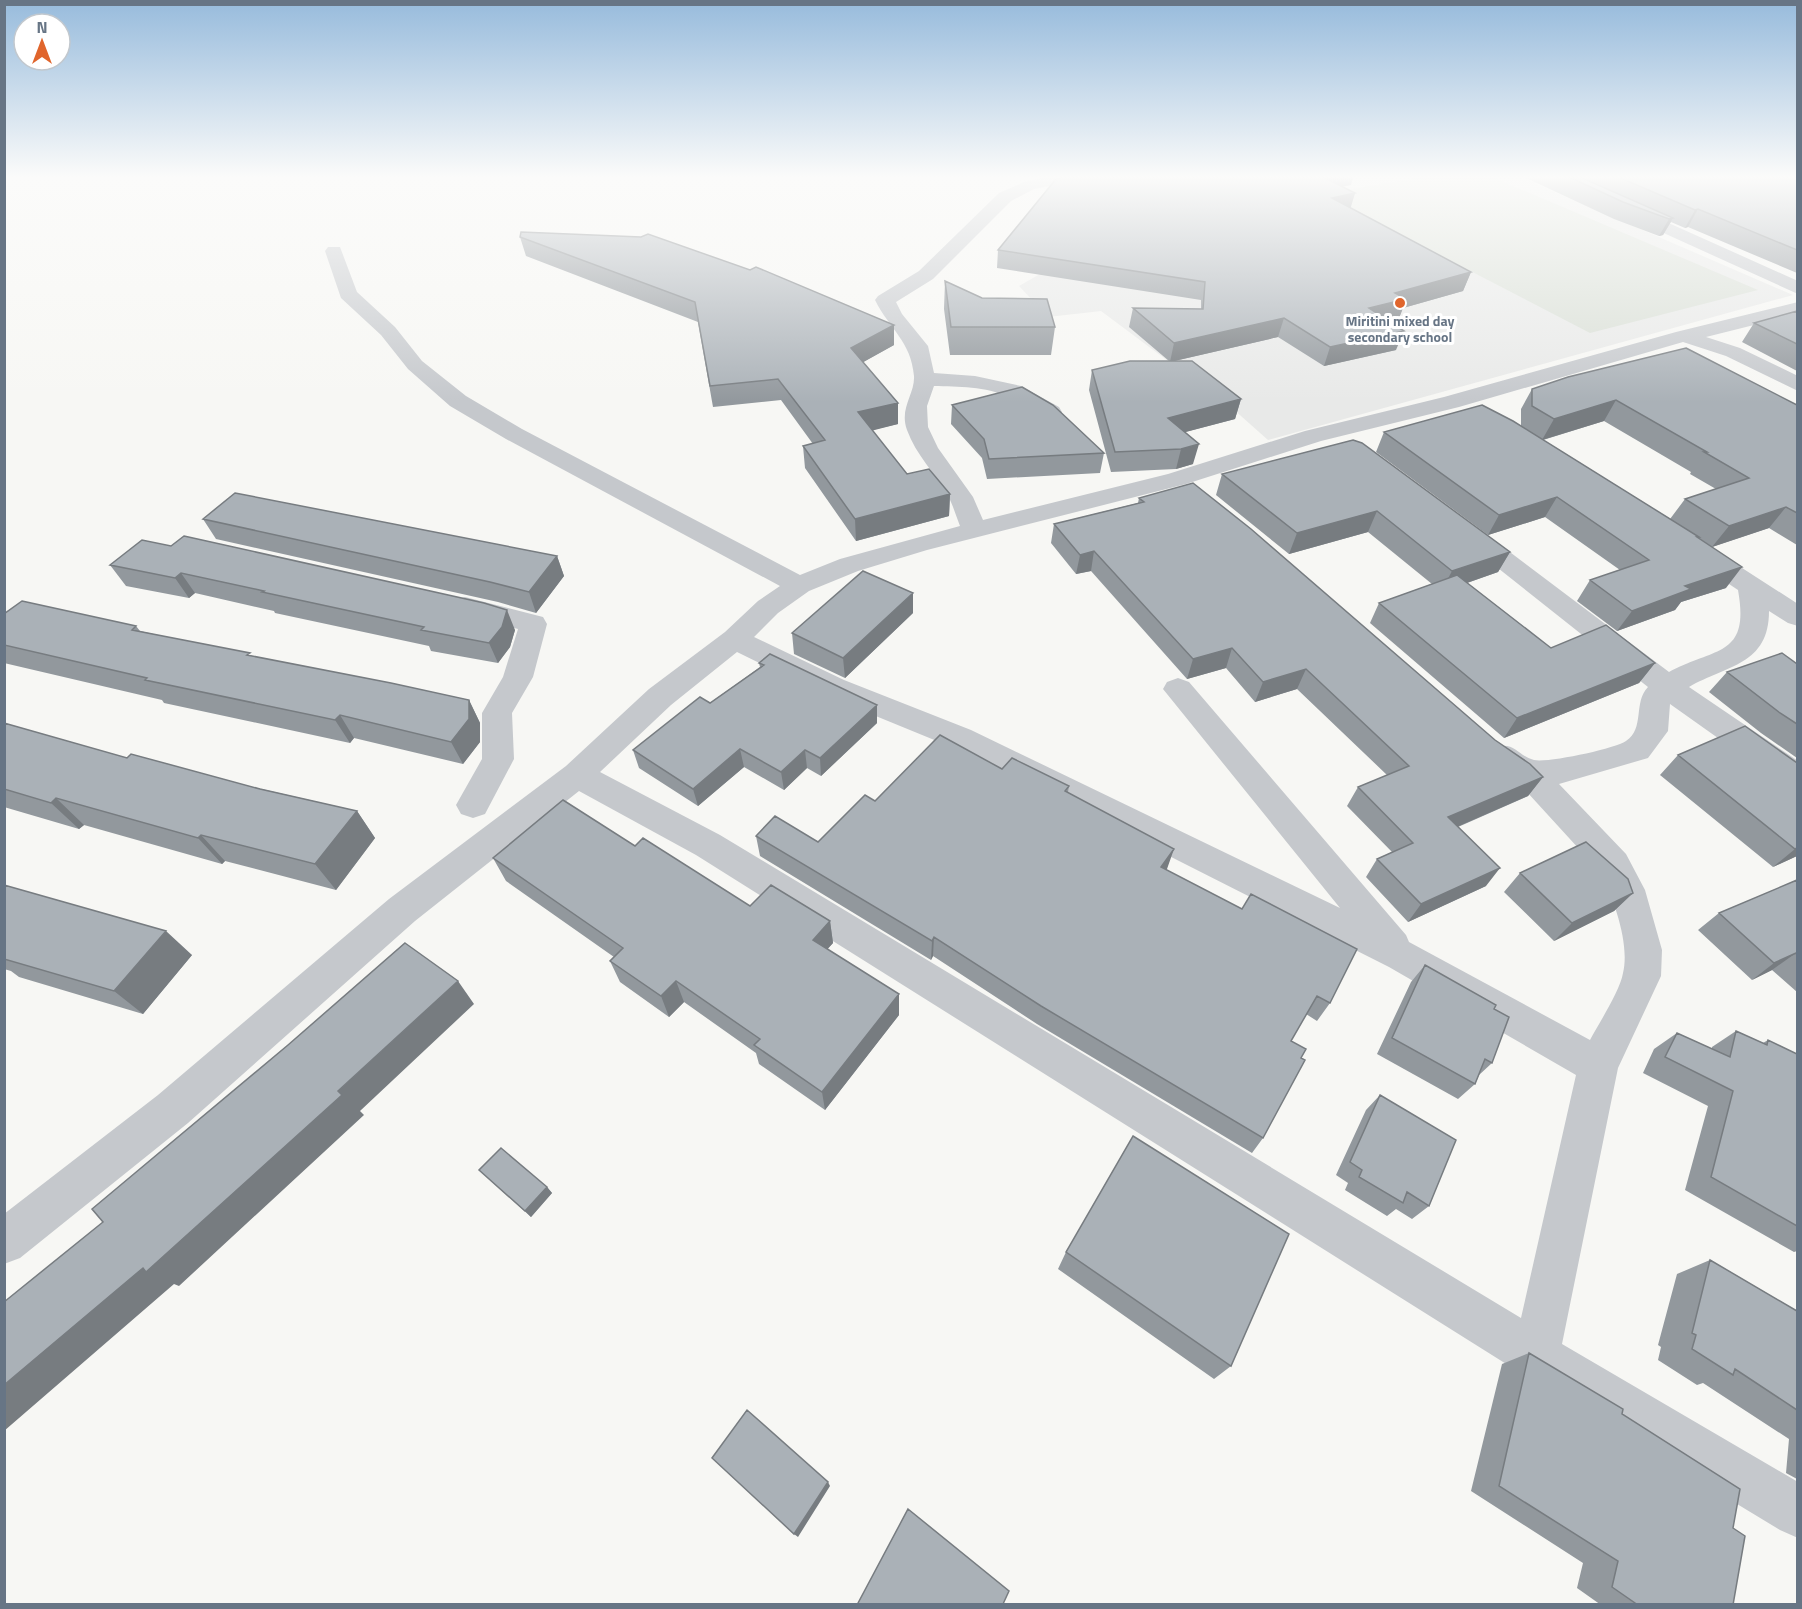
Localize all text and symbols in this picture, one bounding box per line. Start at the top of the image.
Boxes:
north arrow [12,12,72,72]
text: N [36,15,48,39]
marker: Miritini mixed day secondary school [1393,296,1407,310]
place label: Miritini mixed day secondary school [1345,310,1455,347]

